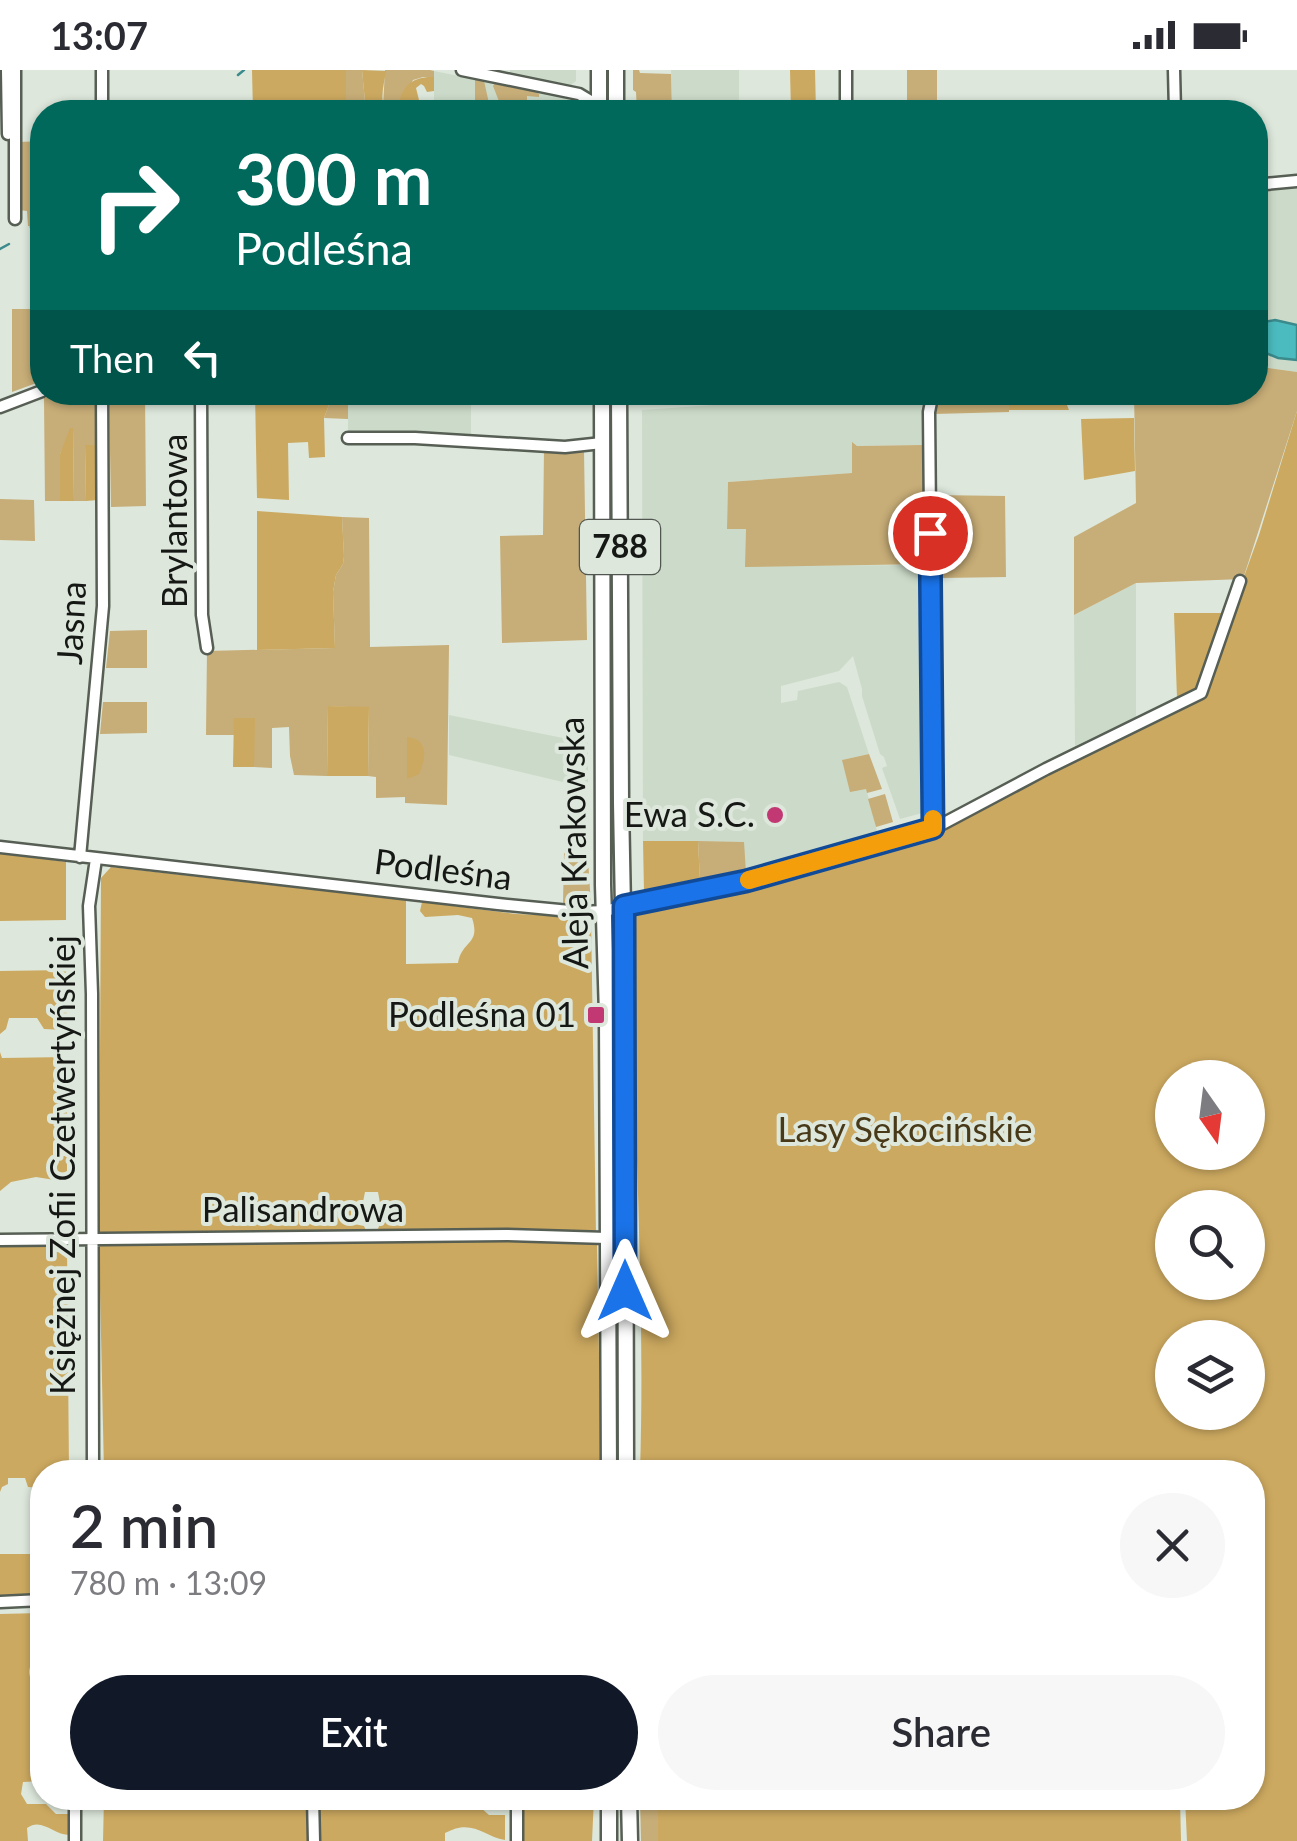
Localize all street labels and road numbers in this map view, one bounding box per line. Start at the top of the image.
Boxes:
street label: Brylantowa [152,434,194,608]
road number: 788 [580,520,660,574]
street label: Jasna [47,580,93,666]
street label: Aleja Krakowska [549,717,595,969]
street label: Podleśna [372,839,514,897]
street label: Księżnej Zofii Czetwertyńskiej [40,935,82,1395]
street label: Palisandrowa [202,1187,404,1229]

